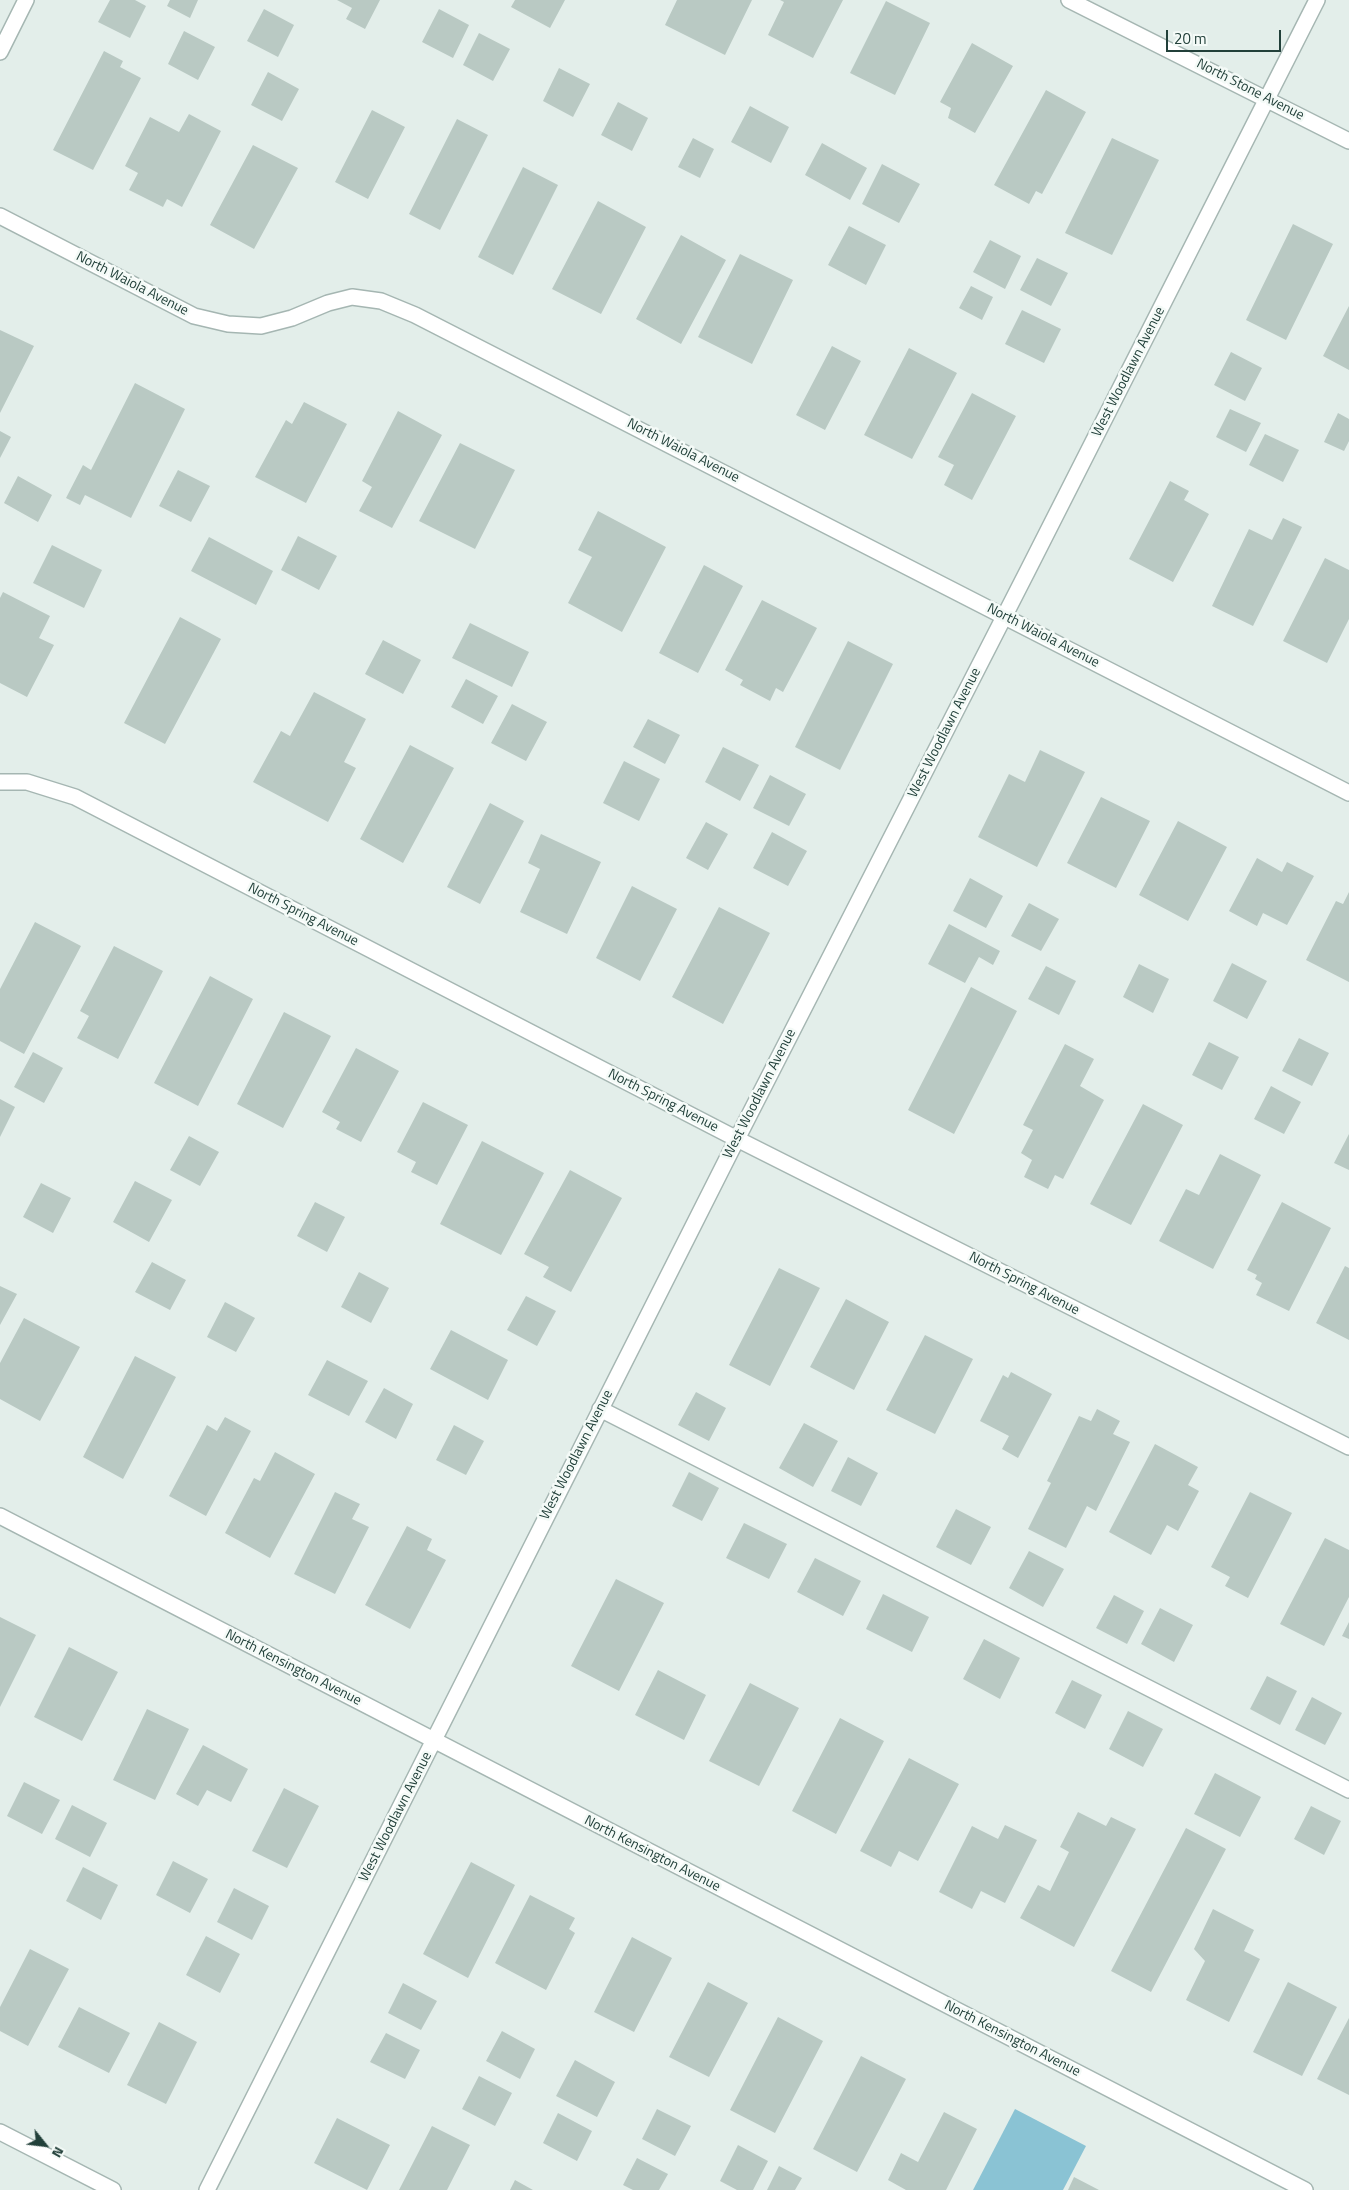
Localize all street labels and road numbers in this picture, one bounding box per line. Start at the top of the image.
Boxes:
street label: North Stone Avenue [1193,56,1307,124]
street label: North Waiola Avenue [73,248,191,320]
street label: West Woodlawn Avenue [1089,304,1169,440]
street label: North Waiola Avenue [624,415,742,487]
street label: North Waiola Avenue [984,600,1102,672]
street label: West Woodlawn Avenue [905,665,985,801]
street label: North Spring Avenue [245,880,361,950]
street label: West Woodlawn Avenue [720,1026,800,1162]
street label: North Spring Avenue [605,1066,721,1136]
street label: North Spring Avenue [966,1249,1082,1319]
street label: West Woodlawn Avenue [537,1387,617,1523]
street label: North Kensington Avenue [222,1626,364,1710]
street label: West Woodlawn Avenue [356,1749,436,1885]
street label: North Kensington Avenue [581,1812,723,1896]
street label: North Kensington Avenue [941,1997,1083,2081]

